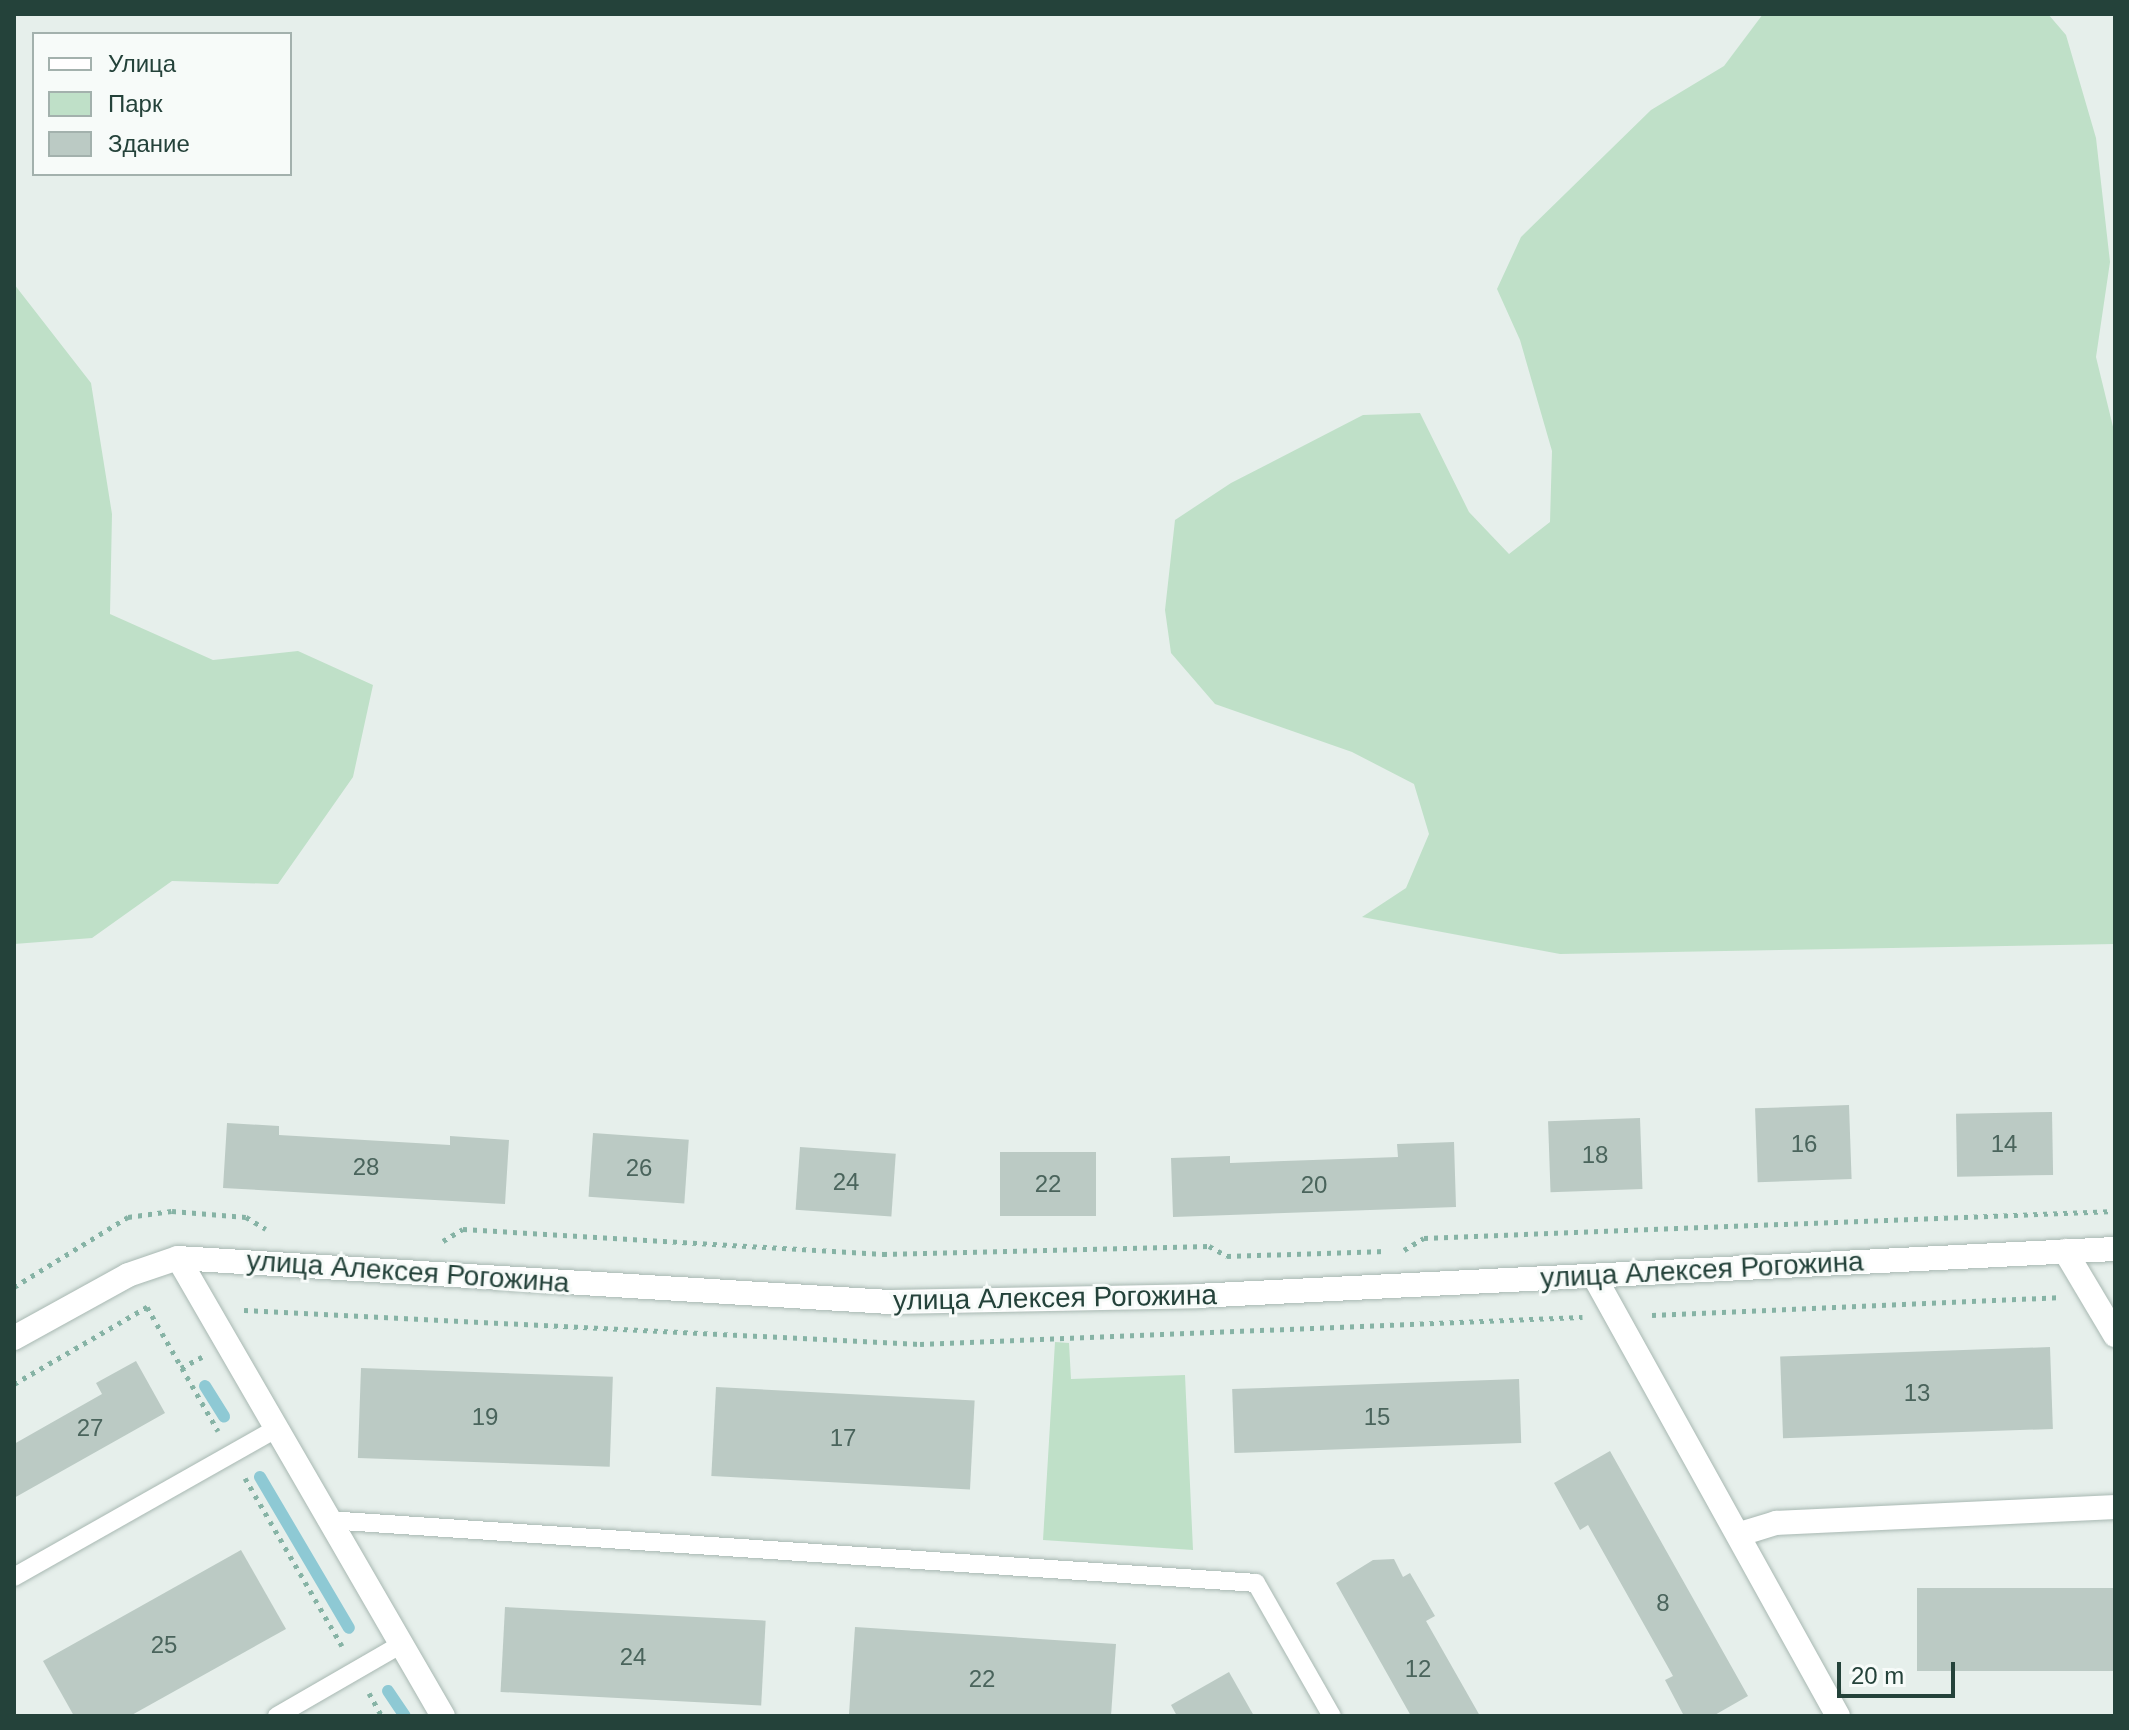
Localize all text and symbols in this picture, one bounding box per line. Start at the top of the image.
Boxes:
legend [32,32,292,176]
text: Улица [108,50,176,77]
text: Парк [108,90,162,117]
text: Здание [108,130,190,157]
house number: 16 [1791,1130,1817,1158]
house number: 14 [1991,1130,2017,1158]
house number: 18 [1582,1141,1608,1169]
house number: 28 [353,1153,379,1181]
house number: 26 [626,1154,652,1182]
house number: 24 [833,1168,859,1196]
house number: 22 [1035,1170,1061,1198]
house number: 20 [1301,1171,1327,1199]
street label: улица Алексея Рогожина [245,1244,571,1300]
street label: улица Алексея Рогожина [1539,1245,1865,1295]
street label: улица Алексея Рогожина [893,1278,1217,1318]
house number: 13 [1904,1379,1930,1407]
house number: 19 [472,1403,498,1431]
house number: 15 [1364,1403,1390,1431]
house number: 27 [77,1414,103,1442]
house number: 17 [830,1424,856,1452]
house number: 8 [1656,1589,1670,1617]
house number: 25 [151,1631,177,1659]
house number: 24 [620,1643,646,1671]
scale bar [1841,1646,1959,1696]
house number: 12 [1405,1655,1431,1683]
text: 20 m [1851,1662,1904,1689]
house number: 22 [969,1665,995,1693]

